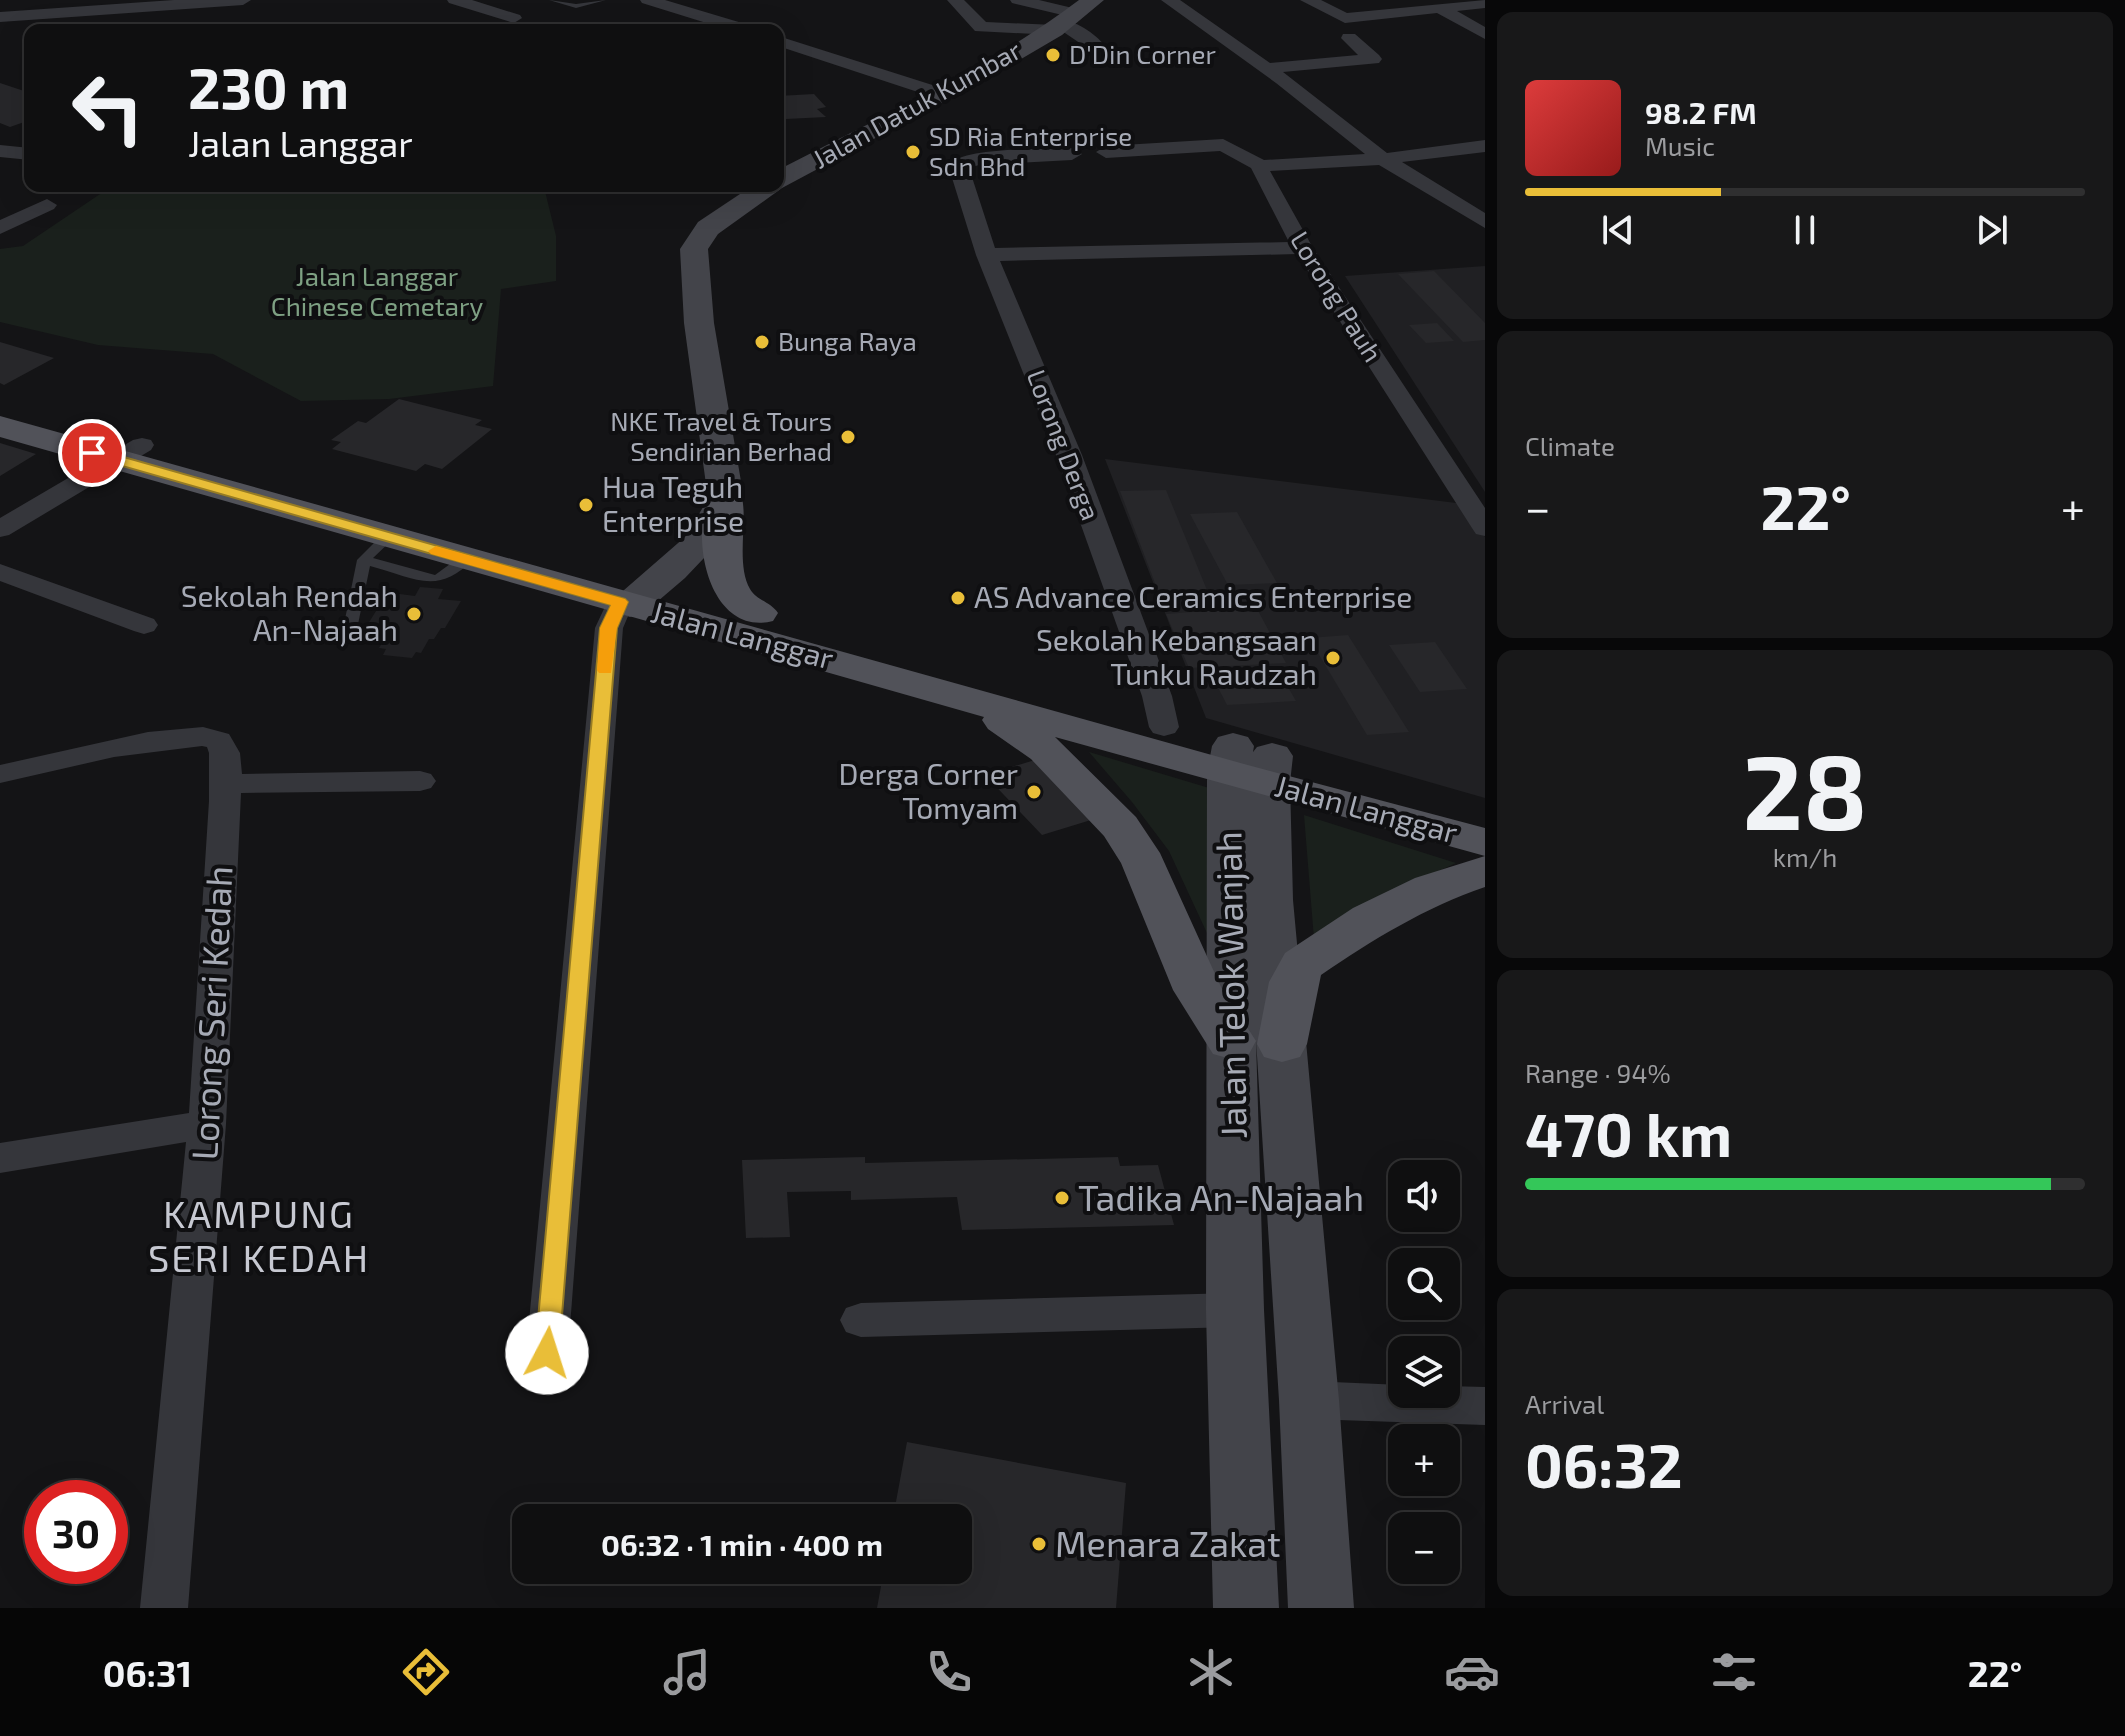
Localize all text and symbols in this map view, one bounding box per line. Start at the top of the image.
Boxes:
street label: Jalan Datuk Kumbar [807,34,1026,174]
place label: D'Din Corner [1069,38,1216,69]
marker: D'Din Corner [1044,46,1062,64]
text: 230 m [188,53,349,120]
icon: left [56,56,160,160]
text: 98.2 FM [1645,94,1757,130]
place label: SD Ria Enterprise Sdn Bhd [929,120,1132,181]
text: Jalan Langgar [188,121,413,164]
text: Music [1645,130,1715,161]
marker: SD Ria Enterprise Sdn Bhd [904,143,922,161]
icon: previous [1596,208,1640,252]
icon: pause [1783,208,1827,252]
icon: next [1970,208,2014,252]
street label: Lorong Pauh [1285,225,1390,367]
park label: Jalan Langgar Chinese Cemetary [271,260,483,321]
place label: Bunga Raya [778,325,917,356]
marker: Bunga Raya [753,333,771,351]
street label: Lorong Derga [1022,365,1107,524]
place label: NKE Travel & Tours Sendirian Berhad [610,405,832,466]
pin [58,419,126,487]
marker: NKE Travel & Tours Sendirian Berhad [839,428,857,446]
text: Climate [1525,430,1615,461]
icon: arrive [70,431,114,475]
place label: Hua Teguh Enterprise [602,468,744,538]
text: 22° [1761,470,1851,542]
text: − [1525,480,1551,533]
text: + [2061,480,2085,533]
marker: Hua Teguh Enterprise [577,496,595,514]
place label: Sekolah Rendah An-Najaah [181,577,398,647]
place label: AS Advance Ceramics Enterprise [974,578,1412,614]
marker: AS Advance Ceramics Enterprise [949,589,967,607]
street label: Jalan Langgar [647,592,838,676]
marker: Sekolah Rendah An-Najaah [405,605,423,623]
place label: Sekolah Kebangsaan Tunku Raudzah [1036,621,1317,691]
marker: Sekolah Kebangsaan Tunku Raudzah [1324,649,1342,667]
text: 28 [1742,726,1868,851]
place label: Derga Corner Tomyam [839,755,1018,825]
street label: Jalan Langgar [1271,766,1462,850]
marker: Derga Corner Tomyam [1025,783,1043,801]
street label: Jalan Telok Wanjah [1205,831,1254,1139]
text: km/h [1773,841,1837,872]
street label: Lorong Seri Kedah [181,865,240,1161]
text: Range · 94% [1525,1057,1671,1088]
text: 470 km [1525,1097,1732,1169]
map controls [1388,1160,1460,1584]
button: sound [1388,1160,1460,1232]
place label: Tadika An-Najaah [1078,1175,1364,1218]
marker: Tadika An-Najaah [1053,1189,1071,1207]
district label: KAMPUNG SERI KEDAH [148,1190,370,1280]
button: search [1388,1248,1460,1320]
position arrow [505,1311,589,1395]
button: layers [1388,1336,1460,1408]
text: Arrival [1525,1388,1604,1419]
button: + [1388,1424,1460,1496]
text: 06:32 [1525,1428,1683,1500]
speed limit sign: 30 [24,1480,128,1584]
button: − [1388,1512,1460,1584]
place label: Menara Zakat [1055,1521,1281,1564]
text: 06:32 · 1 min · 400 m [601,1526,883,1562]
marker: Menara Zakat [1030,1535,1048,1553]
icon: directions [398,1644,454,1700]
icon: music [659,1644,715,1700]
icon: phone [921,1644,977,1700]
icon: climate [1183,1644,1239,1700]
icon: car [1444,1644,1500,1700]
icon: filters [1706,1644,1762,1700]
text: 06:31 [103,1651,192,1694]
text: 22° [1968,1651,2022,1694]

